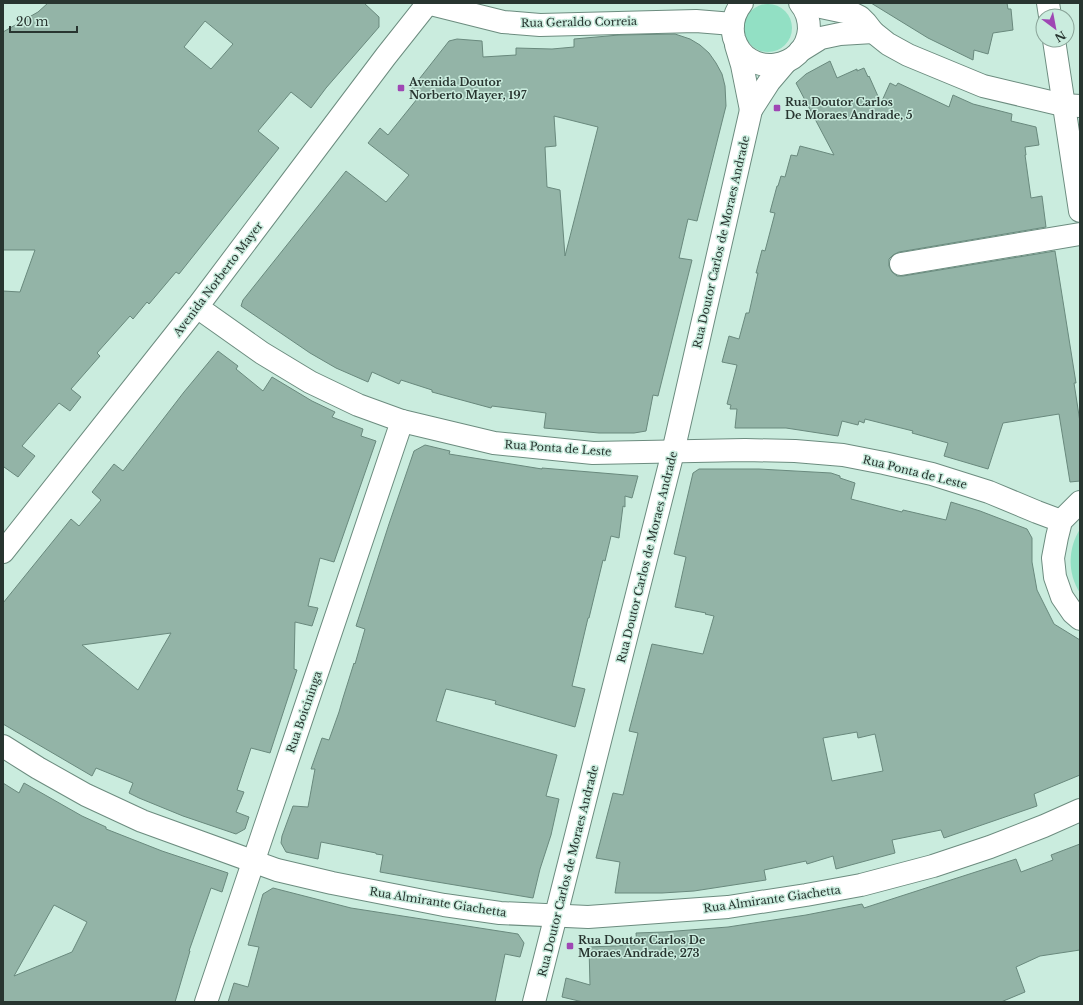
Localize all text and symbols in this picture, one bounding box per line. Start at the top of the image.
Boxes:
scale bar [10,8,77,34]
north arrow [1035,8,1075,48]
text: 20 m [16,14,48,29]
street label: Rua Geraldo Correia [521,14,638,30]
text: N [1052,28,1068,46]
place label: Avenida Doutor Norberto Mayer, 197 [408,75,527,102]
marker: Avenida Doutor Norberto Mayer, 197 [396,83,406,93]
place label: Rua Doutor Carlos De Moraes Andrade, 5 [785,95,913,122]
marker: Rua Doutor Carlos De Moraes Andrade, 5 [772,103,782,113]
street label: Rua Doutor Carlos de Moraes Andrade [690,134,752,350]
street label: Avenida Norberto Mayer [170,218,266,340]
street label: Rua Ponta de Leste [504,437,612,459]
street label: Rua Doutor Carlos de Moraes Andrade [614,450,680,664]
street label: Rua Ponta de Leste [861,452,969,492]
street label: Rua Boicininga [283,668,325,755]
street label: Rua Doutor Carlos de Moraes Andrade [535,764,601,978]
street label: Rua Almirante Giachetta [702,882,842,916]
street label: Rua Almirante Giachetta [369,884,508,920]
place label: Rua Doutor Carlos De Moraes Andrade, 273 [578,933,706,960]
marker: Rua Doutor Carlos De Moraes Andrade, 273 [565,941,575,951]

